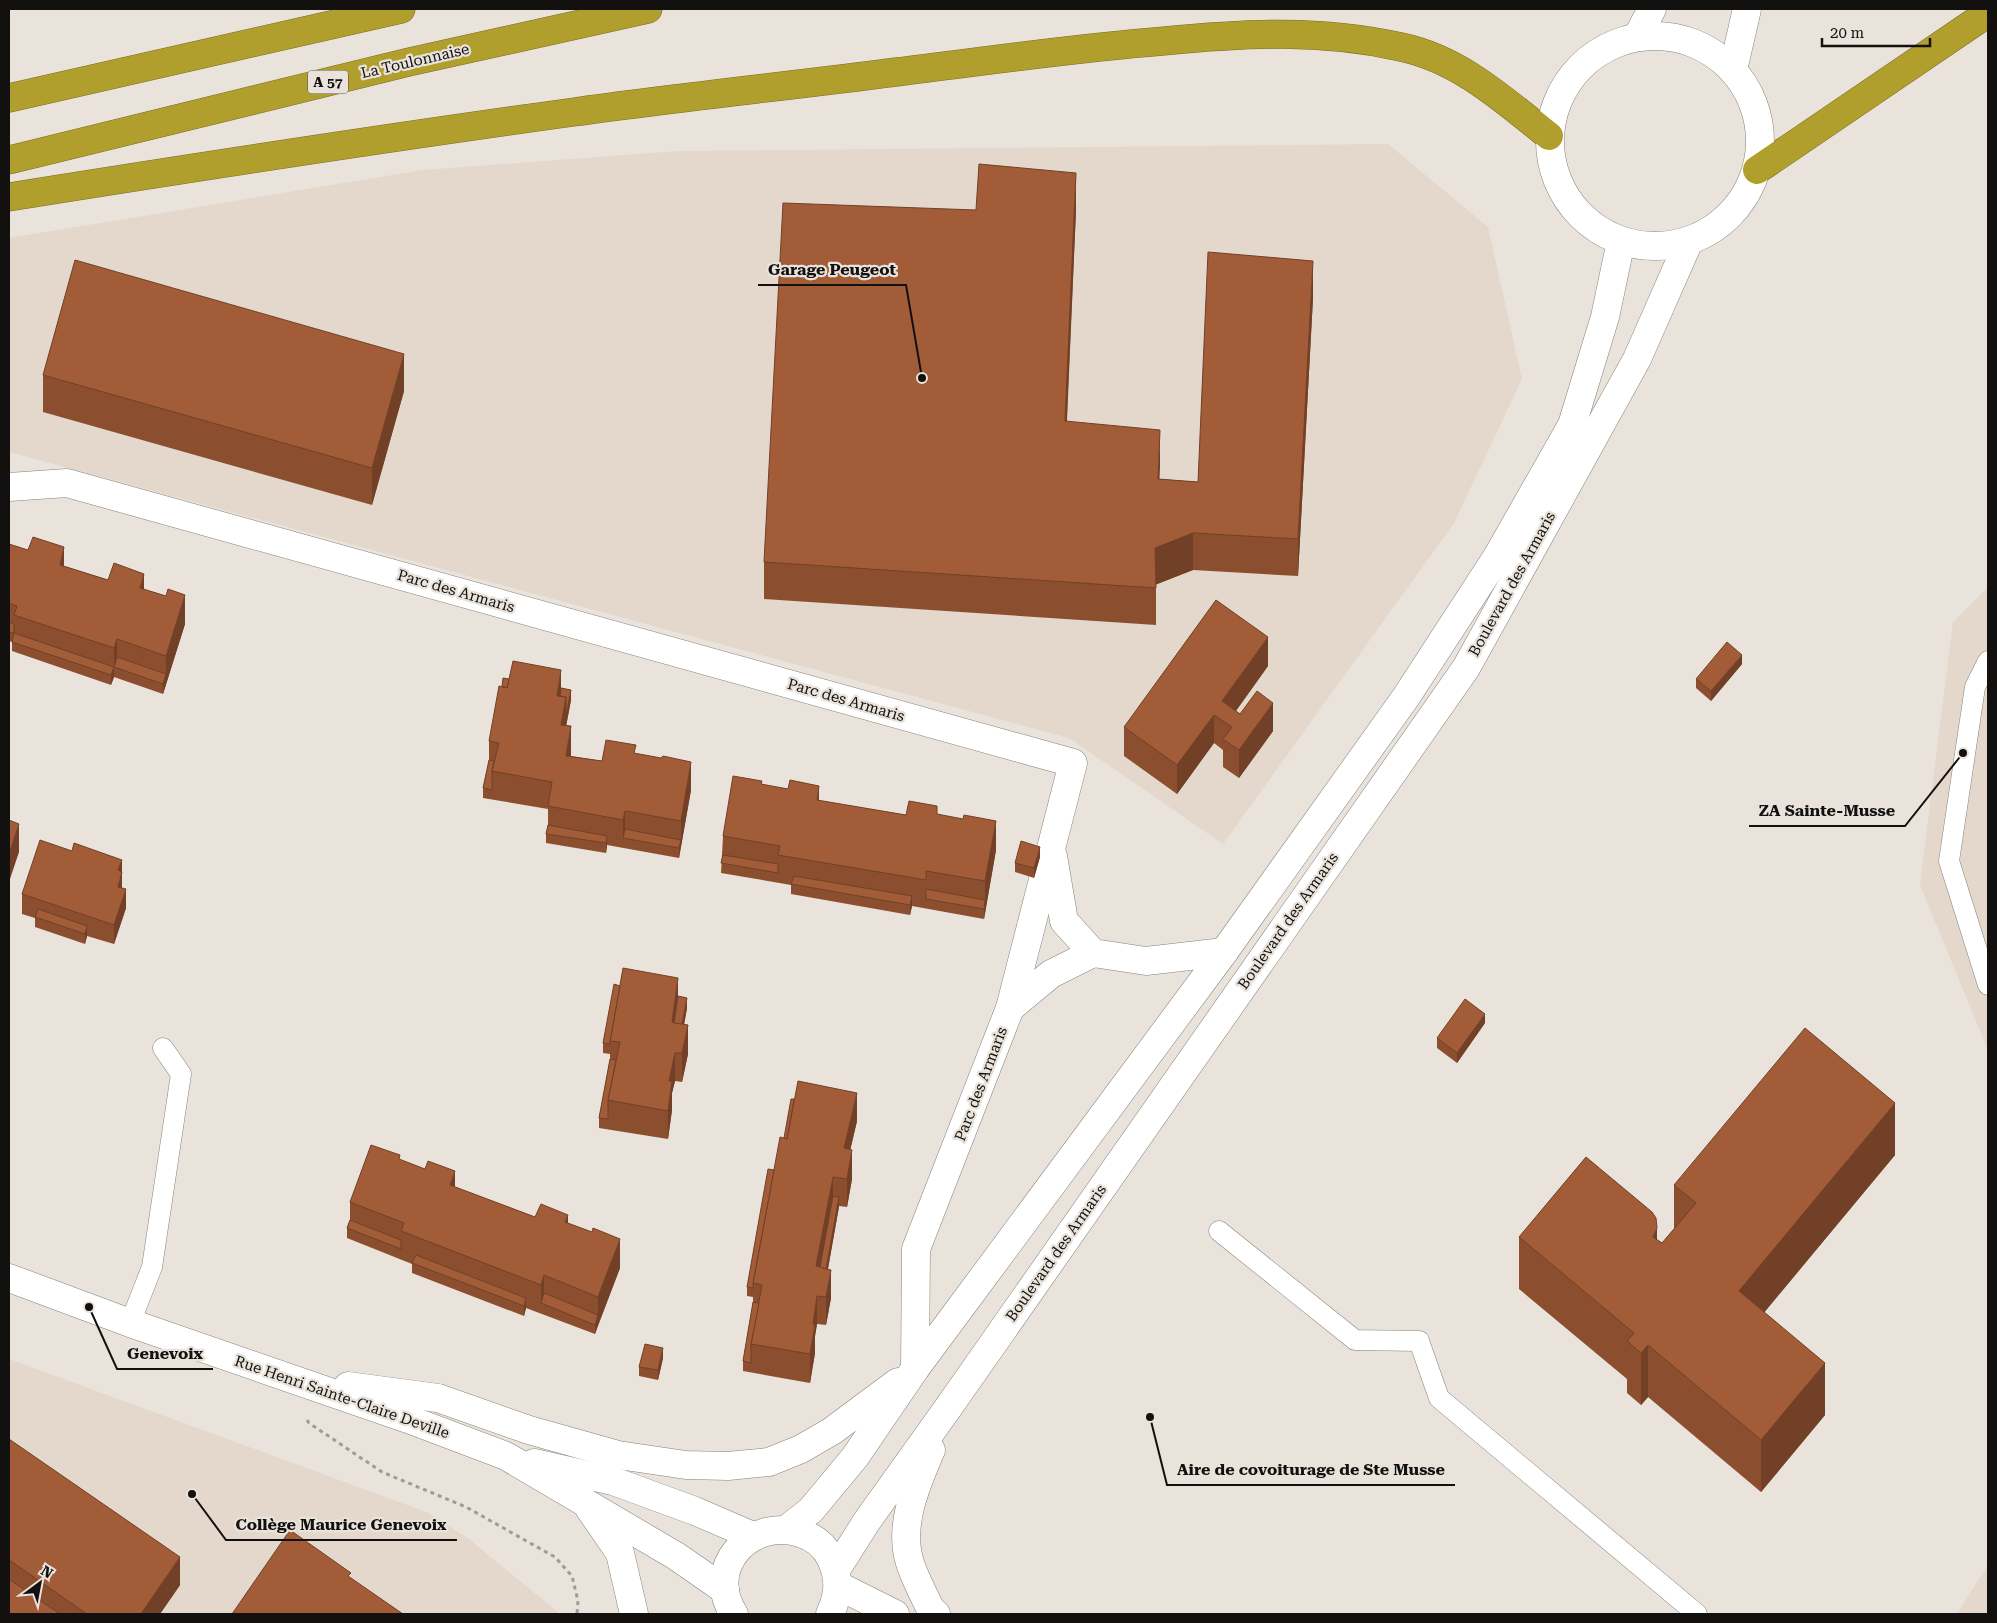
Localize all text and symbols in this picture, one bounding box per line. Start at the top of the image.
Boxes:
scale bar [1822,15,1930,47]
text: 20 m [1830,24,1865,42]
street label: La Toulonnaise [359,40,471,82]
road number: A 57 [308,70,348,94]
callout: Garage Peugeot [758,254,906,285]
text: Garage Peugeot [768,260,896,279]
street label: Boulevard des Armaris [1465,508,1559,660]
street label: Parc des Armaris [395,566,517,616]
street label: Parc des Armaris [785,675,907,725]
callout: ZA Sainte-Musse [1749,795,1905,826]
text: ZA Sainte-Musse [1759,801,1895,820]
street label: Boulevard des Armaris [1234,849,1342,993]
street label: Parc des Armaris [951,1024,1011,1144]
street label: Boulevard des Armaris [1002,1181,1110,1325]
callout: Genevoix [117,1338,213,1369]
text: Genevoix [127,1344,204,1363]
street label: Rue Henri Sainte-Claire Deville [232,1352,452,1442]
callout: Aire de covoiturage de Ste Musse [1167,1454,1455,1485]
text: Aire de covoiturage de Ste Musse [1177,1460,1445,1479]
callout: Collège Maurice Genevoix [226,1509,457,1540]
text: Collège Maurice Genevoix [235,1515,447,1534]
north arrow [15,1558,65,1608]
text: N [38,1562,56,1582]

